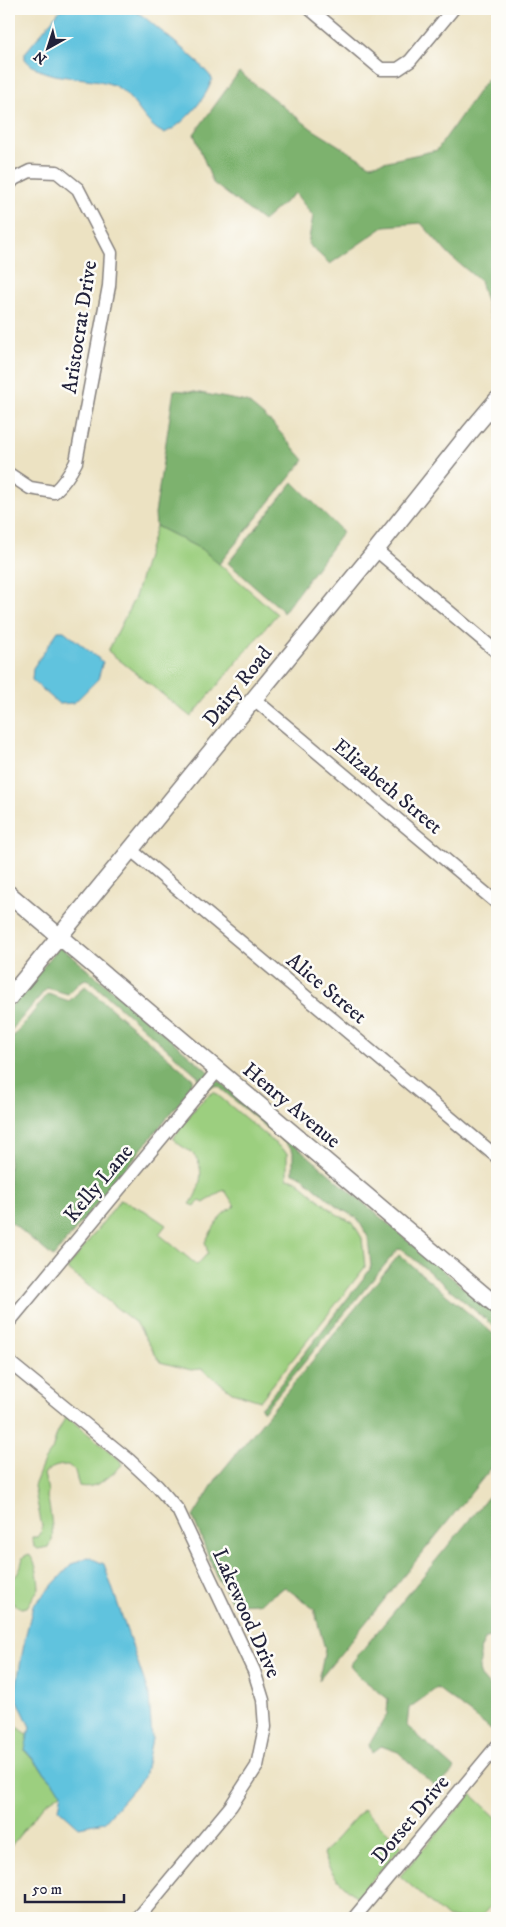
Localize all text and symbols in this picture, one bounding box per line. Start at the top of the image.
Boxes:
north arrow [22,22,72,72]
text: N [30,46,51,68]
street label: Aristocrat Drive [57,258,103,396]
street label: Dairy Road [198,641,278,732]
street label: Elizabeth Street [327,733,448,840]
street label: Alice Street [281,948,372,1030]
street label: Henry Avenue [237,1057,346,1154]
street label: Kelly Lane [59,1139,139,1228]
street label: Lakewood Drive [206,1545,286,1682]
street label: Dorset Drive [366,1770,455,1869]
scale bar [25,1872,124,1904]
text: 50 m [32,1880,62,1899]

